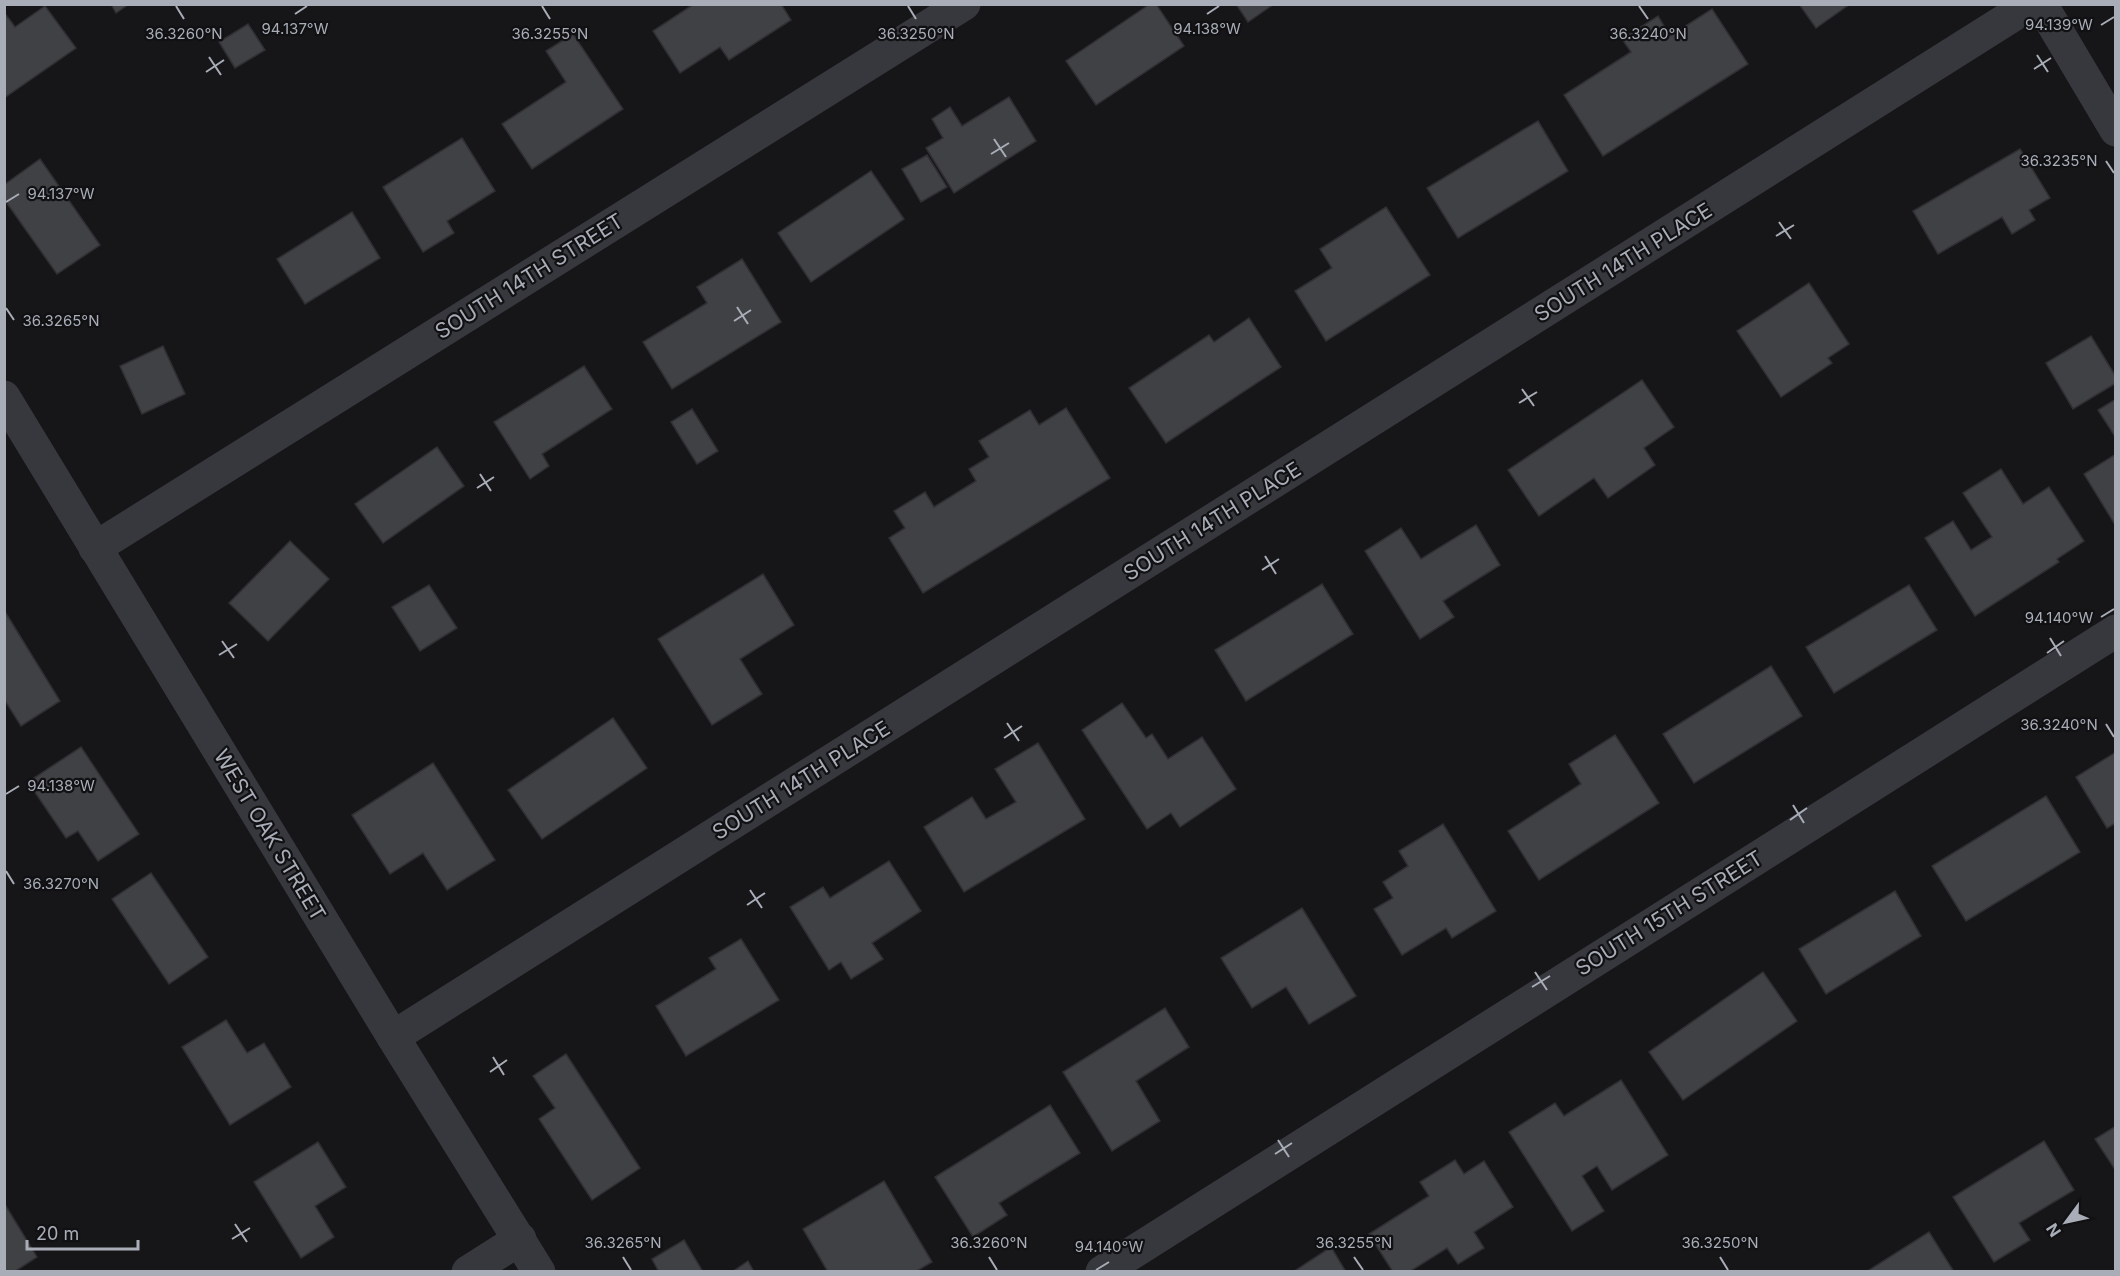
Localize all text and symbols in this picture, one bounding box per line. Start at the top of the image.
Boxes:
text: 94.139°W [2025,15,2093,34]
text: 94.137°W [262,19,329,38]
text: 94.138°W [1173,19,1241,38]
text: 36.3260°N [145,24,223,43]
text: 36.3255°N [512,24,588,43]
text: 36.3250°N [877,24,955,43]
text: 36.3240°N [1609,24,1687,43]
text: 36.3235°N [2021,151,2097,170]
text: 94.137°W [28,184,95,203]
street label: SOUTH 14TH PLACE [1530,197,1716,327]
street label: SOUTH 14TH STREET [430,208,628,344]
text: 36.3265°N [23,311,99,330]
street label: SOUTH 14TH PLACE [1119,456,1305,586]
text: 94.140°W [2025,608,2093,627]
street label: SOUTH 14TH PLACE [708,715,894,845]
text: 36.3240°N [2020,715,2098,734]
street label: WEST OAK STREET [209,745,331,925]
text: 94.138°W [27,776,95,795]
street label: SOUTH 15TH STREET [1571,845,1767,981]
text: 36.3270°N [23,874,99,893]
north arrow [2036,1192,2096,1252]
scale bar [27,1213,138,1251]
text: N [2042,1220,2065,1241]
text: 20 m [36,1223,79,1244]
text: 36.3265°N [585,1233,661,1252]
text: 36.3260°N [950,1233,1028,1252]
text: 36.3255°N [1316,1233,1392,1252]
text: 36.3250°N [1681,1233,1759,1252]
text: 94.140°W [1075,1237,1143,1256]

